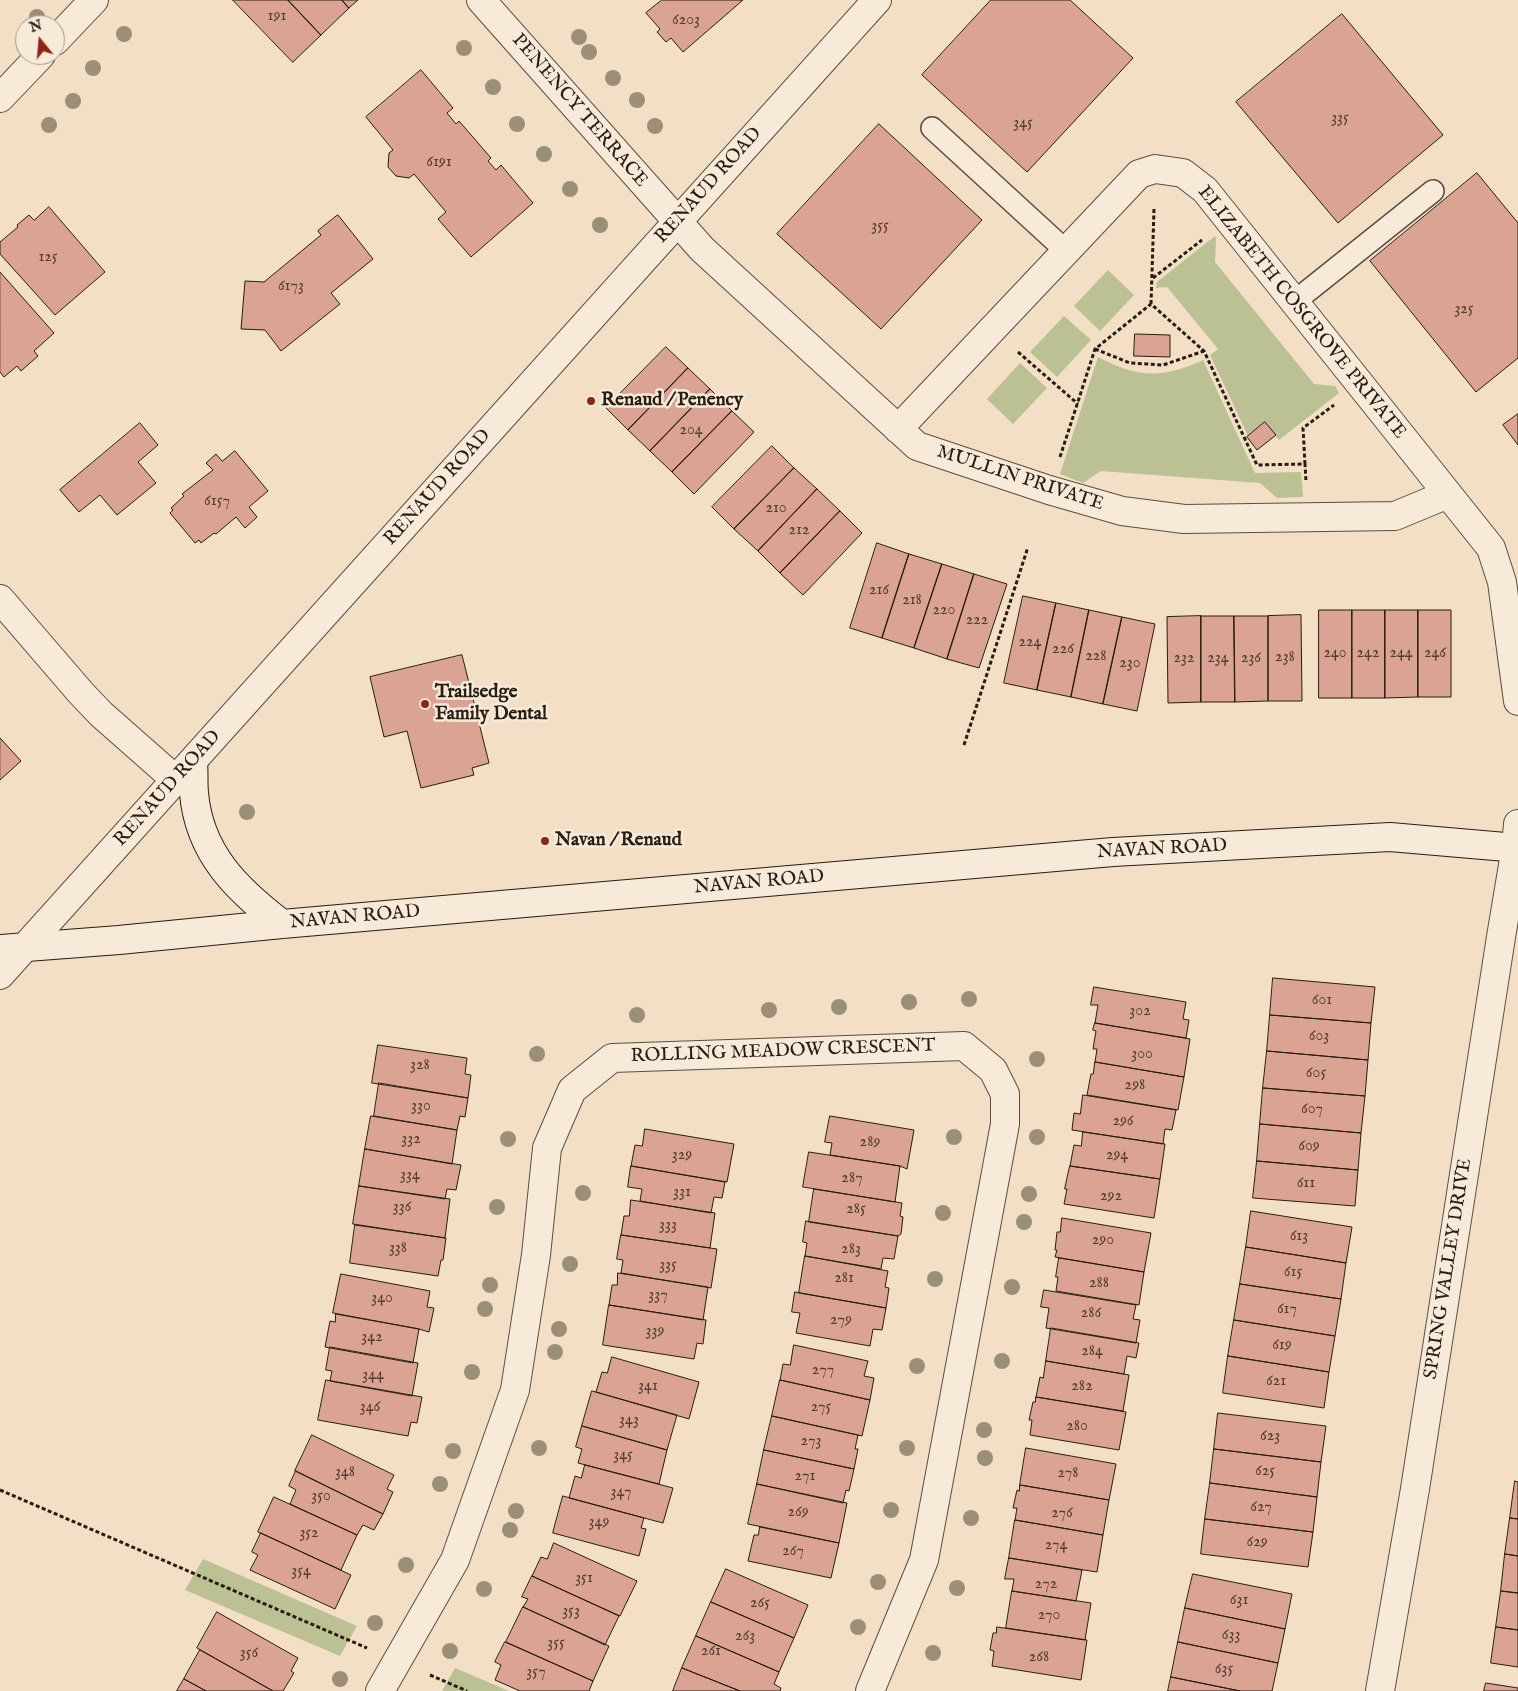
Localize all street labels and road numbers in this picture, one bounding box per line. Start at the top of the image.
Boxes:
street label: PENENCY TERRACE [506,30,652,192]
street label: RENAUD ROAD [651,123,767,249]
street label: ELIZABETH COSGROVE PRIVATE [1192,182,1410,444]
street label: RENAUD ROAD [380,425,496,551]
street label: MULLIN PRIVATE [934,441,1106,517]
street label: RENAUD ROAD [110,726,226,852]
street label: NAVAN ROAD [1096,835,1228,865]
street label: NAVAN ROAD [693,866,825,900]
street label: NAVAN ROAD [289,901,421,935]
street label: ROLLING MEADOW CRESCENT [630,1035,936,1069]
street label: SPRING VALLEY DRIVE [1420,1157,1478,1381]

